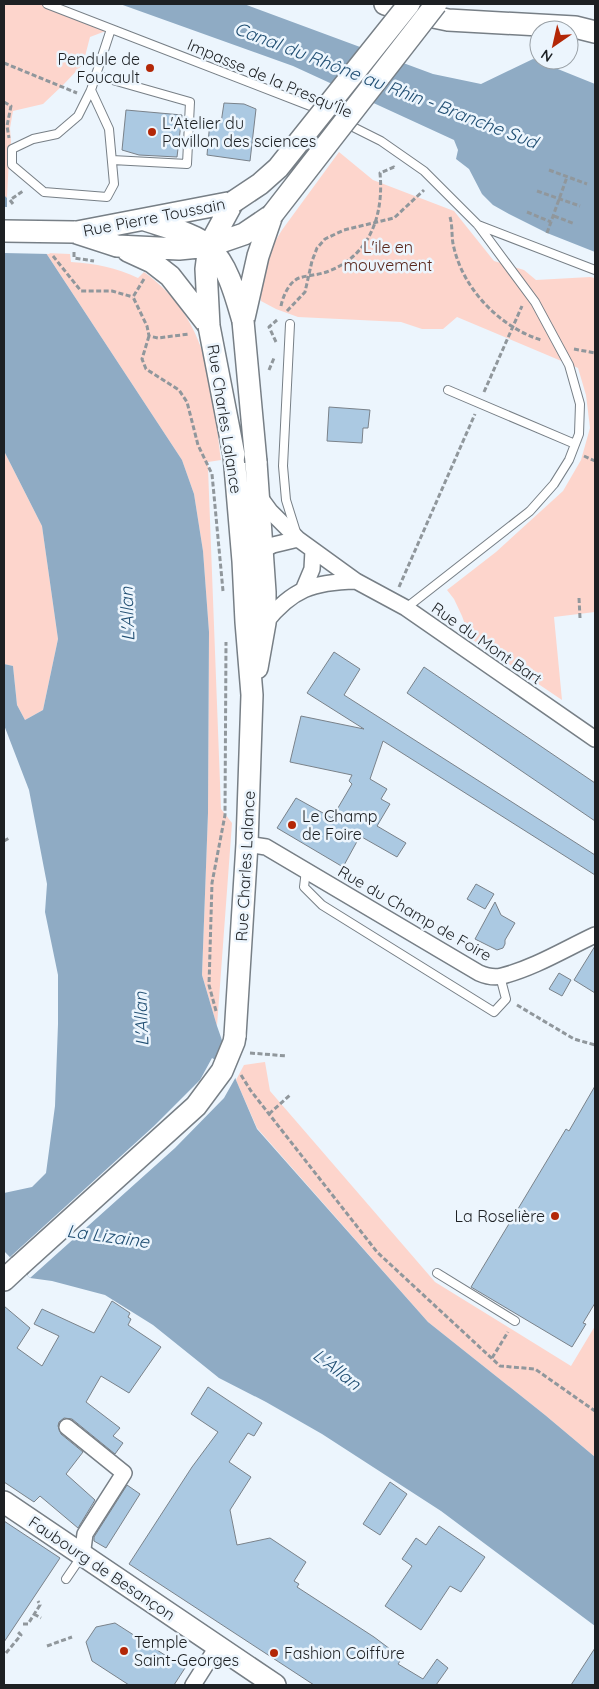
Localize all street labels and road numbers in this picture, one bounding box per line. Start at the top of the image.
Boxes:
street label: Impasse de la Presqu'Île [184,34,356,122]
street label: Rue Pierre Toussain [81,193,227,241]
street label: Rue Charles Lalance [203,343,247,495]
street label: Rue du Mont Bart [428,597,546,689]
street label: Rue Charles Lalance [231,790,259,942]
street label: Rue du Champ de Foire [335,861,495,965]
street label: Faubourg de Besançon [25,1511,179,1625]

